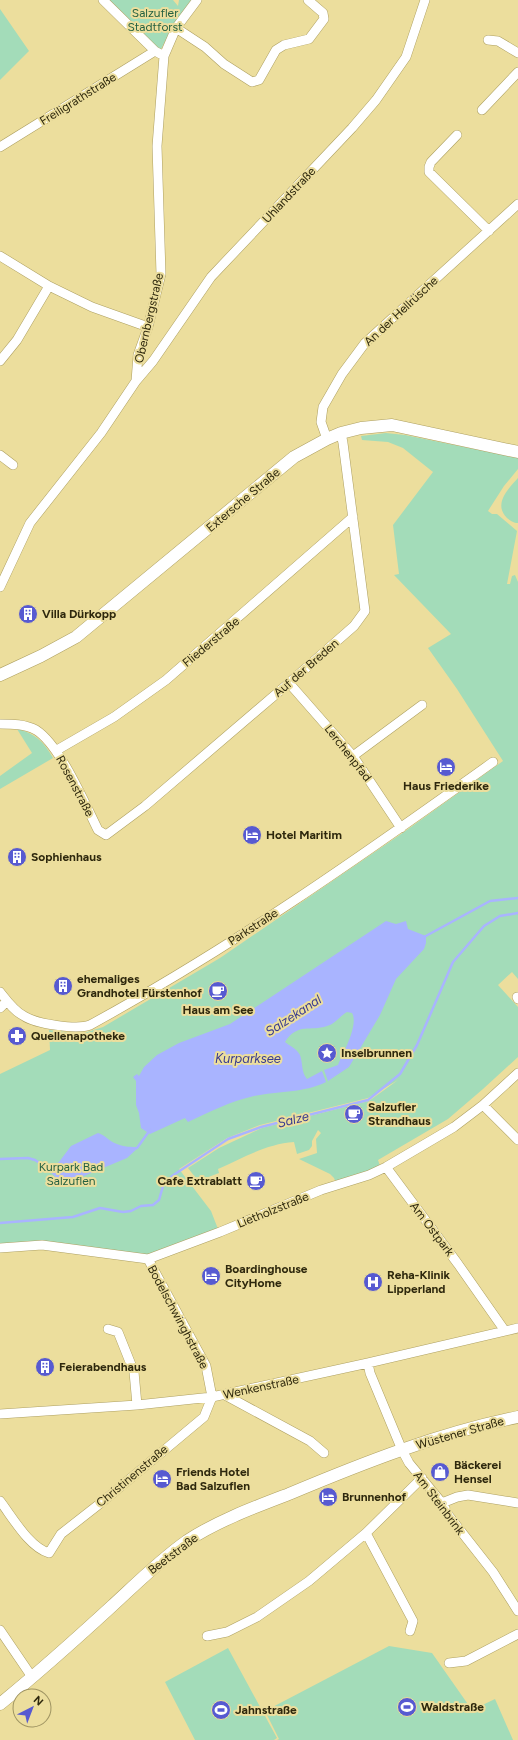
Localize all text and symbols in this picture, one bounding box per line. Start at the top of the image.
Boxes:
park label: Salzufler Stadtforst [127,6,183,34]
street label: Freiligrathstraße [37,70,119,128]
street label: Uhlandstraße [260,164,319,226]
street label: Obernbergstraße [132,271,166,364]
street label: An der Hellrüsche [361,273,441,349]
street label: Extersche Straße [203,465,283,535]
building icon: Villa Dürkopp [17,603,39,625]
place label: Villa Dürkopp [42,607,116,621]
street label: Fliederstraße [180,614,243,670]
street label: Auf der Breden [271,636,341,700]
street label: Lerchenpfad [322,722,374,784]
street label: Rosenstraße [53,753,97,819]
hotel icon: Haus Friederike [435,756,457,778]
place label: Haus Friederike [403,779,489,793]
hotel icon: Hotel Maritim [241,824,263,846]
place label: Hotel Maritim [266,828,342,842]
building icon: Sophienhaus [6,846,28,868]
place label: Sophienhaus [31,850,102,864]
street label: Parkstraße [226,906,281,948]
place label: ehemaliges Grandhotel Fürstenhof [77,972,202,1000]
building icon: ehemaliges Grandhotel Fürstenhof [52,975,74,997]
cafe icon: Haus am See [207,980,229,1002]
water label: Salzekanal [263,992,324,1039]
place label: Haus am See [183,1003,254,1017]
pharmacy icon: Quellenapotheke [6,1025,28,1047]
place label: Quellenapotheke [31,1029,125,1043]
place icon: Inselbrunnen [316,1042,338,1064]
place label: Inselbrunnen [341,1046,412,1060]
water label: Kurparksee [215,1051,281,1066]
place label: Salzufler Strandhaus [368,1100,431,1128]
cafe icon: Salzufler Strandhaus [343,1103,365,1125]
water label: Salze [276,1108,310,1131]
park label: Kurpark Bad Salzuflen [39,1160,103,1188]
cafe icon: Cafe Extrablatt [245,1170,267,1192]
place label: Cafe Extrablatt [157,1174,242,1188]
street label: Lietholzstraße [235,1189,311,1231]
street label: Am Ostpark [407,1199,457,1259]
place label: Boardinghouse CityHome [225,1262,308,1290]
street label: Bodelschwinghstraße [145,1263,211,1372]
hotel icon: Boardinghouse CityHome [200,1265,222,1287]
place label: Reha-Klinik Lipperland [387,1268,451,1296]
hospital icon: Reha-Klinik Lipperland [362,1271,384,1293]
building icon: Feierabendhaus [34,1356,56,1378]
place label: Feierabendhaus [59,1360,147,1374]
street label: Wenkenstraße [222,1372,300,1402]
street label: Wüstener Straße [415,1414,506,1452]
street label: Christinenstraße [94,1442,171,1510]
place label: Bäckerei Hensel [454,1458,501,1486]
shop icon: Bäckerei Hensel [429,1461,451,1483]
place label: Friends Hotel Bad Salzuflen [176,1465,250,1493]
hotel icon: Friends Hotel Bad Salzuflen [151,1468,173,1490]
street label: Am Steinbrink [411,1469,467,1538]
hotel icon: Brunnenhof [317,1486,339,1508]
place label: Brunnenhof [342,1490,407,1504]
street label: Beetstraße [145,1531,201,1577]
north arrow [12,1688,52,1728]
text: N [31,1693,46,1709]
sports icon: Waldstraße [396,1696,418,1718]
sports icon: Jahnstraße [210,1699,232,1721]
place label: Waldstraße [421,1700,484,1714]
place label: Jahnstraße [235,1703,297,1717]

